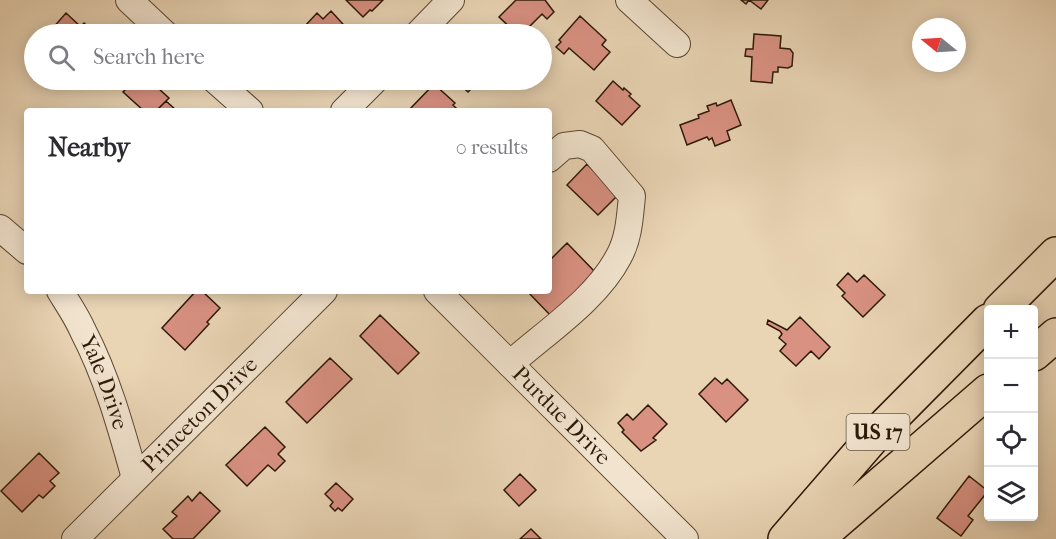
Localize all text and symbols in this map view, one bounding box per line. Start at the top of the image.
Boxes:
north arrow [912,18,966,72]
search box [24,24,552,90]
icon: search [45,41,78,74]
text: Search here [93,44,205,70]
text: Nearby [48,132,130,163]
text: 0 results [456,136,528,159]
map controls [984,305,1038,521]
button: + [984,305,1038,359]
street label: Yale Drive [74,330,133,433]
street label: Princeton Drive [136,352,263,478]
button: − [984,359,1038,413]
street label: Purdue Drive [507,361,616,470]
button: locate [984,413,1038,467]
road number: US 17 [846,414,910,450]
button: layers [984,467,1038,521]

